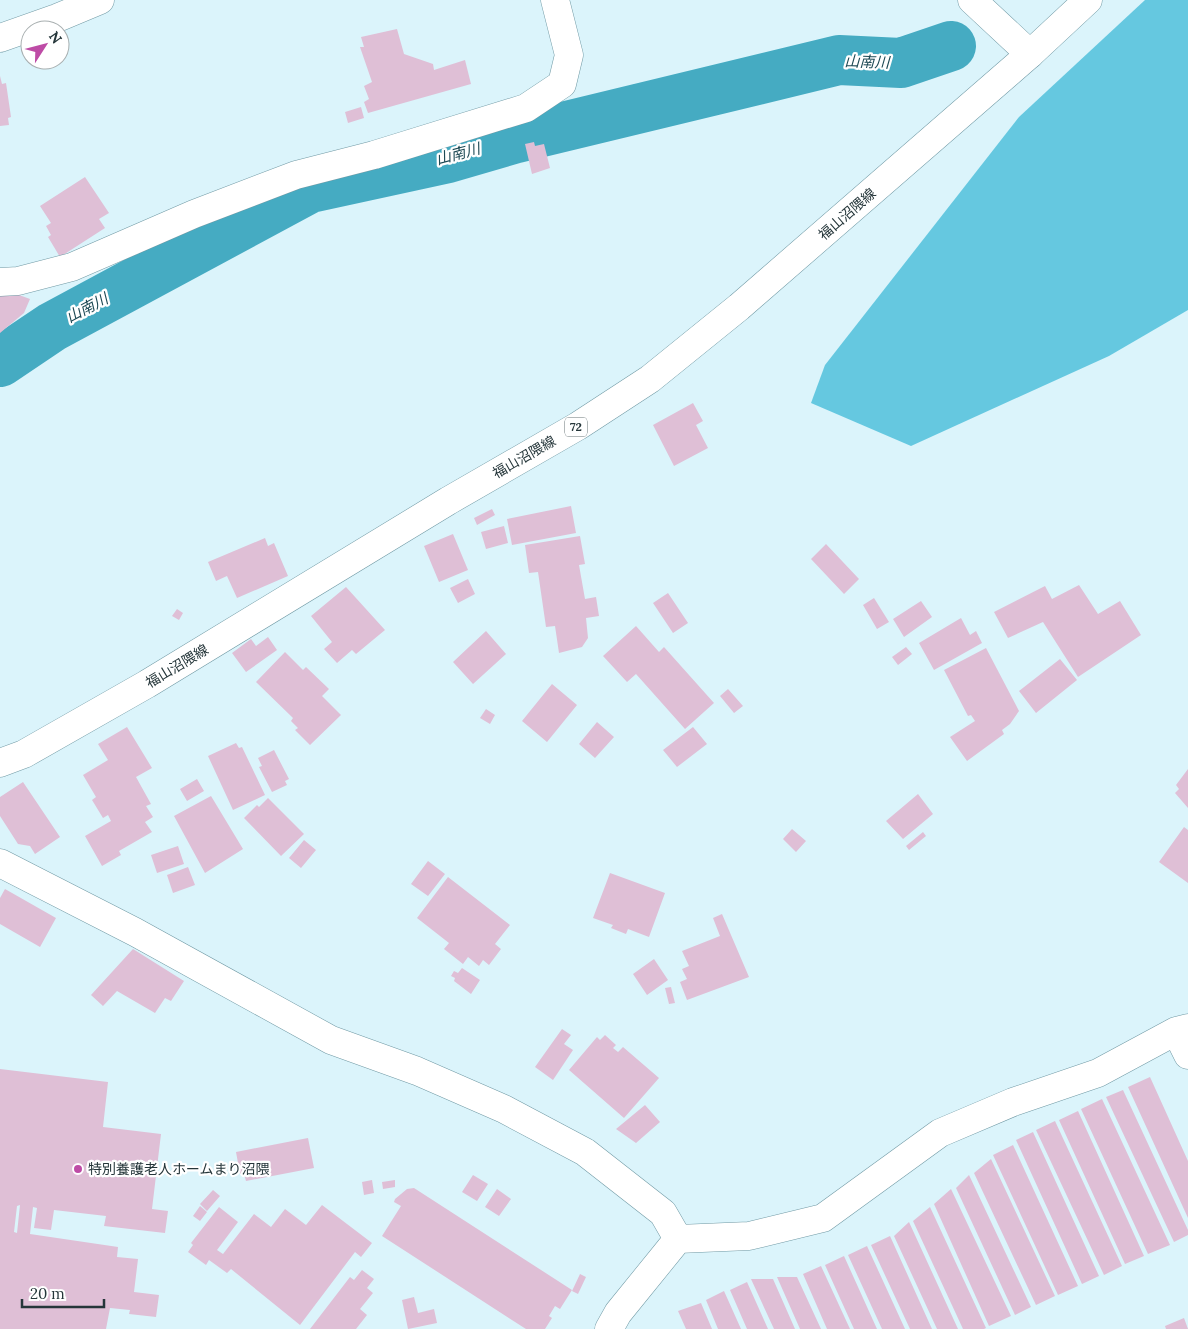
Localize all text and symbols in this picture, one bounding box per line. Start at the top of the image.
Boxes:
north arrow [20,20,70,70]
text: N [45,28,66,47]
water label: 山南川 [844,51,892,72]
water label: 山南川 [434,138,484,169]
street label: 福山沼隈線 [815,184,879,244]
water label: 山南川 [62,288,113,327]
road number: 72 [565,418,587,437]
street label: 福山沼隈線 [489,432,559,482]
street label: 福山沼隈線 [142,640,212,692]
place label: 特別養護老人ホームまり沼隈 [88,1160,270,1178]
marker: 特別養護老人ホームまり沼隈 [72,1163,84,1175]
scale bar [22,1276,105,1308]
text: 20 m [30,1284,65,1303]

